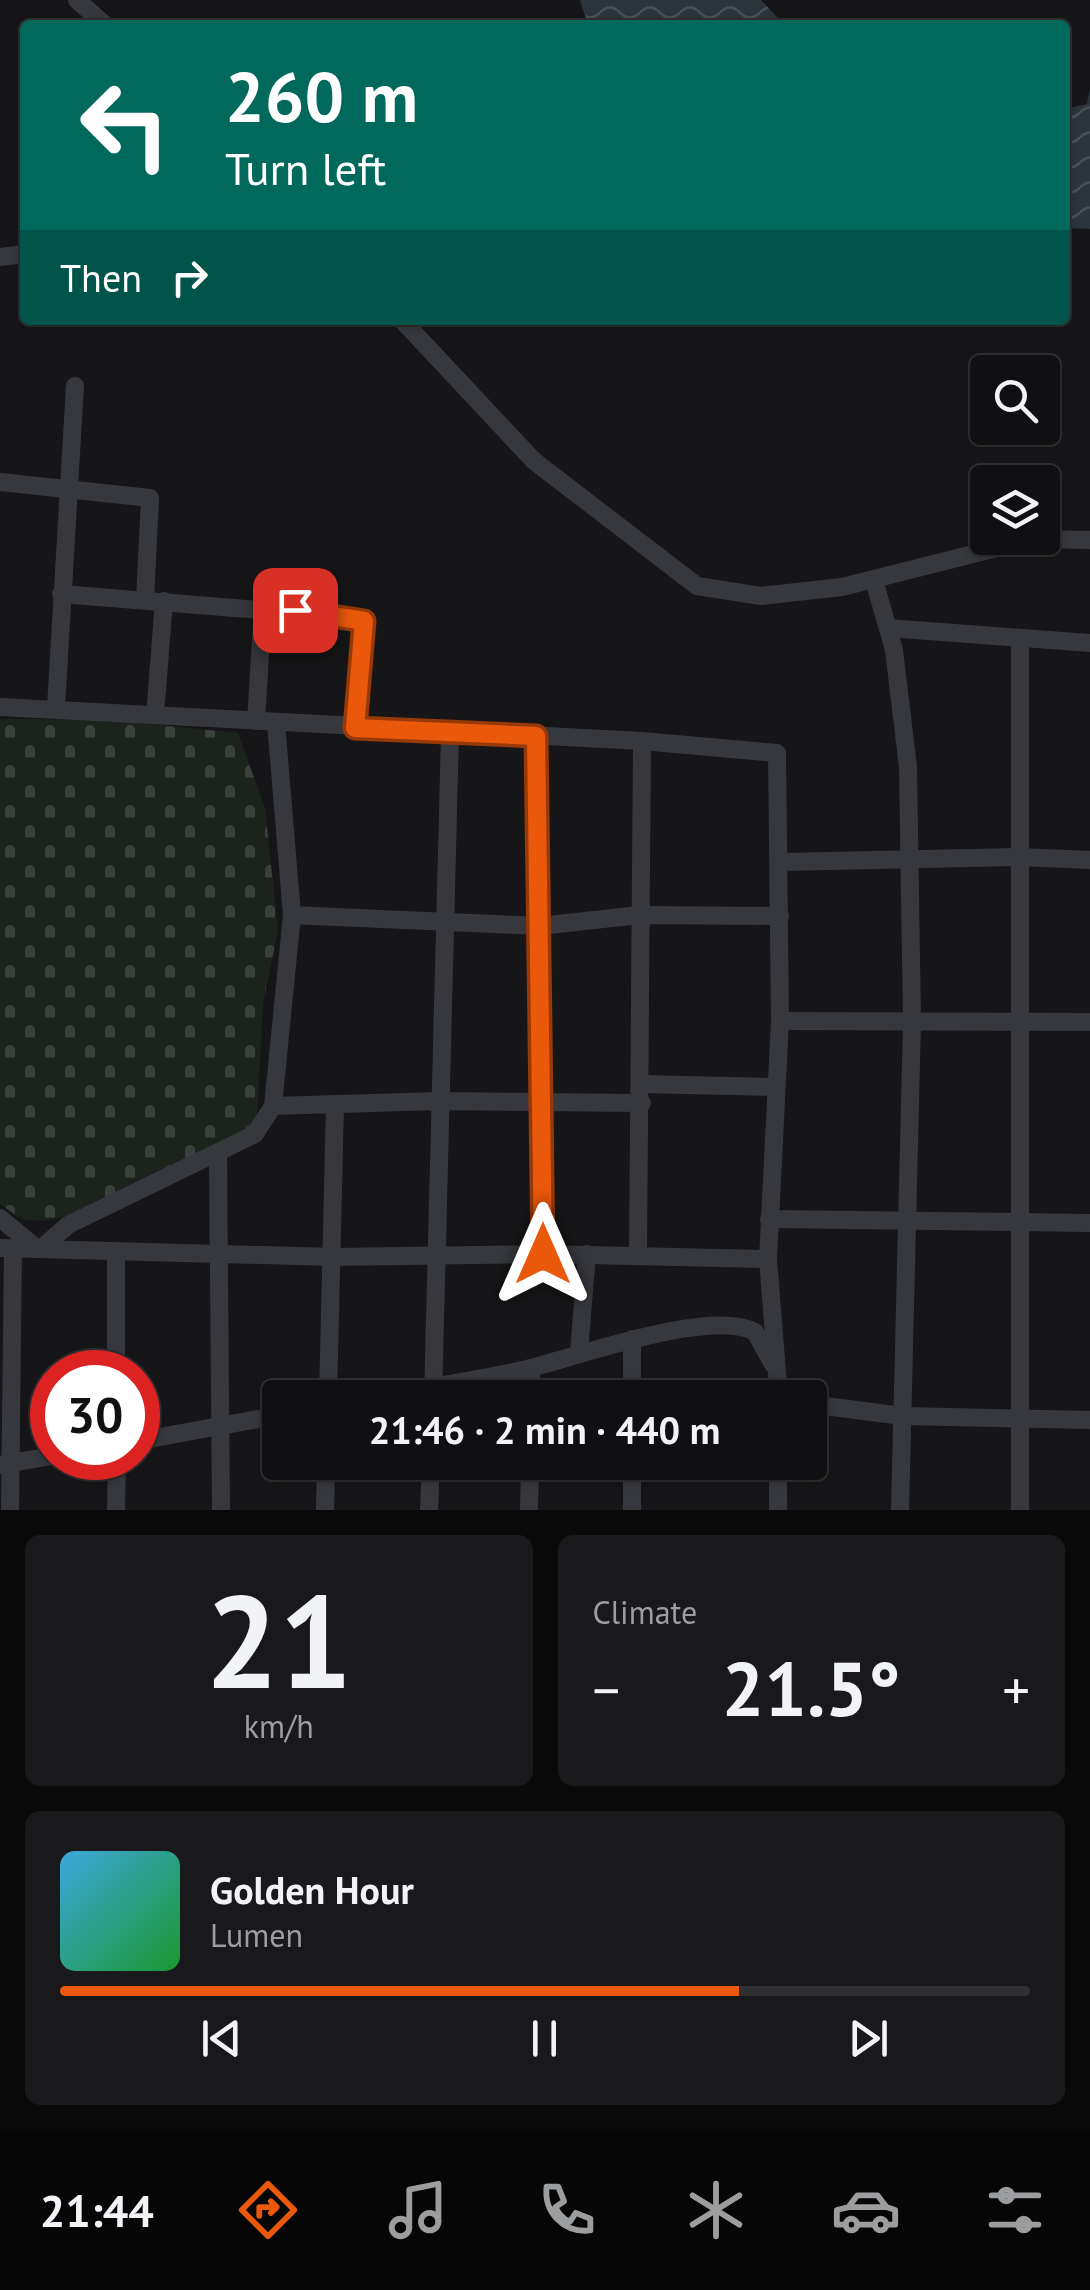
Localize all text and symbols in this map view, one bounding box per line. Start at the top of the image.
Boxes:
text: 260 m [225,51,418,141]
icon: left [60,60,190,190]
text: Turn left [225,139,386,197]
icon: right [162,250,217,305]
text: Then [60,253,142,302]
map controls [970,355,1060,555]
button: search [970,355,1060,445]
button: layers [970,465,1060,555]
pin [253,568,338,653]
icon: arrive [268,583,323,638]
position arrow [491,1202,595,1306]
speed limit sign: 30 [30,1350,160,1480]
text: 21:46 · 2 min · 440 m [369,1405,720,1454]
text: 21 [205,1556,352,1724]
text: Climate [593,1591,697,1633]
text: 21.5° [722,1640,901,1737]
text: − [593,1654,620,1725]
text: + [1002,1654,1030,1725]
text: km/h [244,1705,314,1747]
text: Golden Hour [210,1865,414,1914]
text: Lumen [210,1914,303,1956]
icon: previous [194,2011,249,2066]
icon: pause [517,2011,572,2066]
icon: next [841,2011,896,2066]
icon: directions [233,2175,303,2245]
icon: music [383,2175,453,2245]
icon: phone [532,2175,602,2245]
icon: climate [681,2175,751,2245]
icon: car [831,2175,901,2245]
icon: filters [980,2175,1050,2245]
text: 21:44 [40,2181,154,2239]

